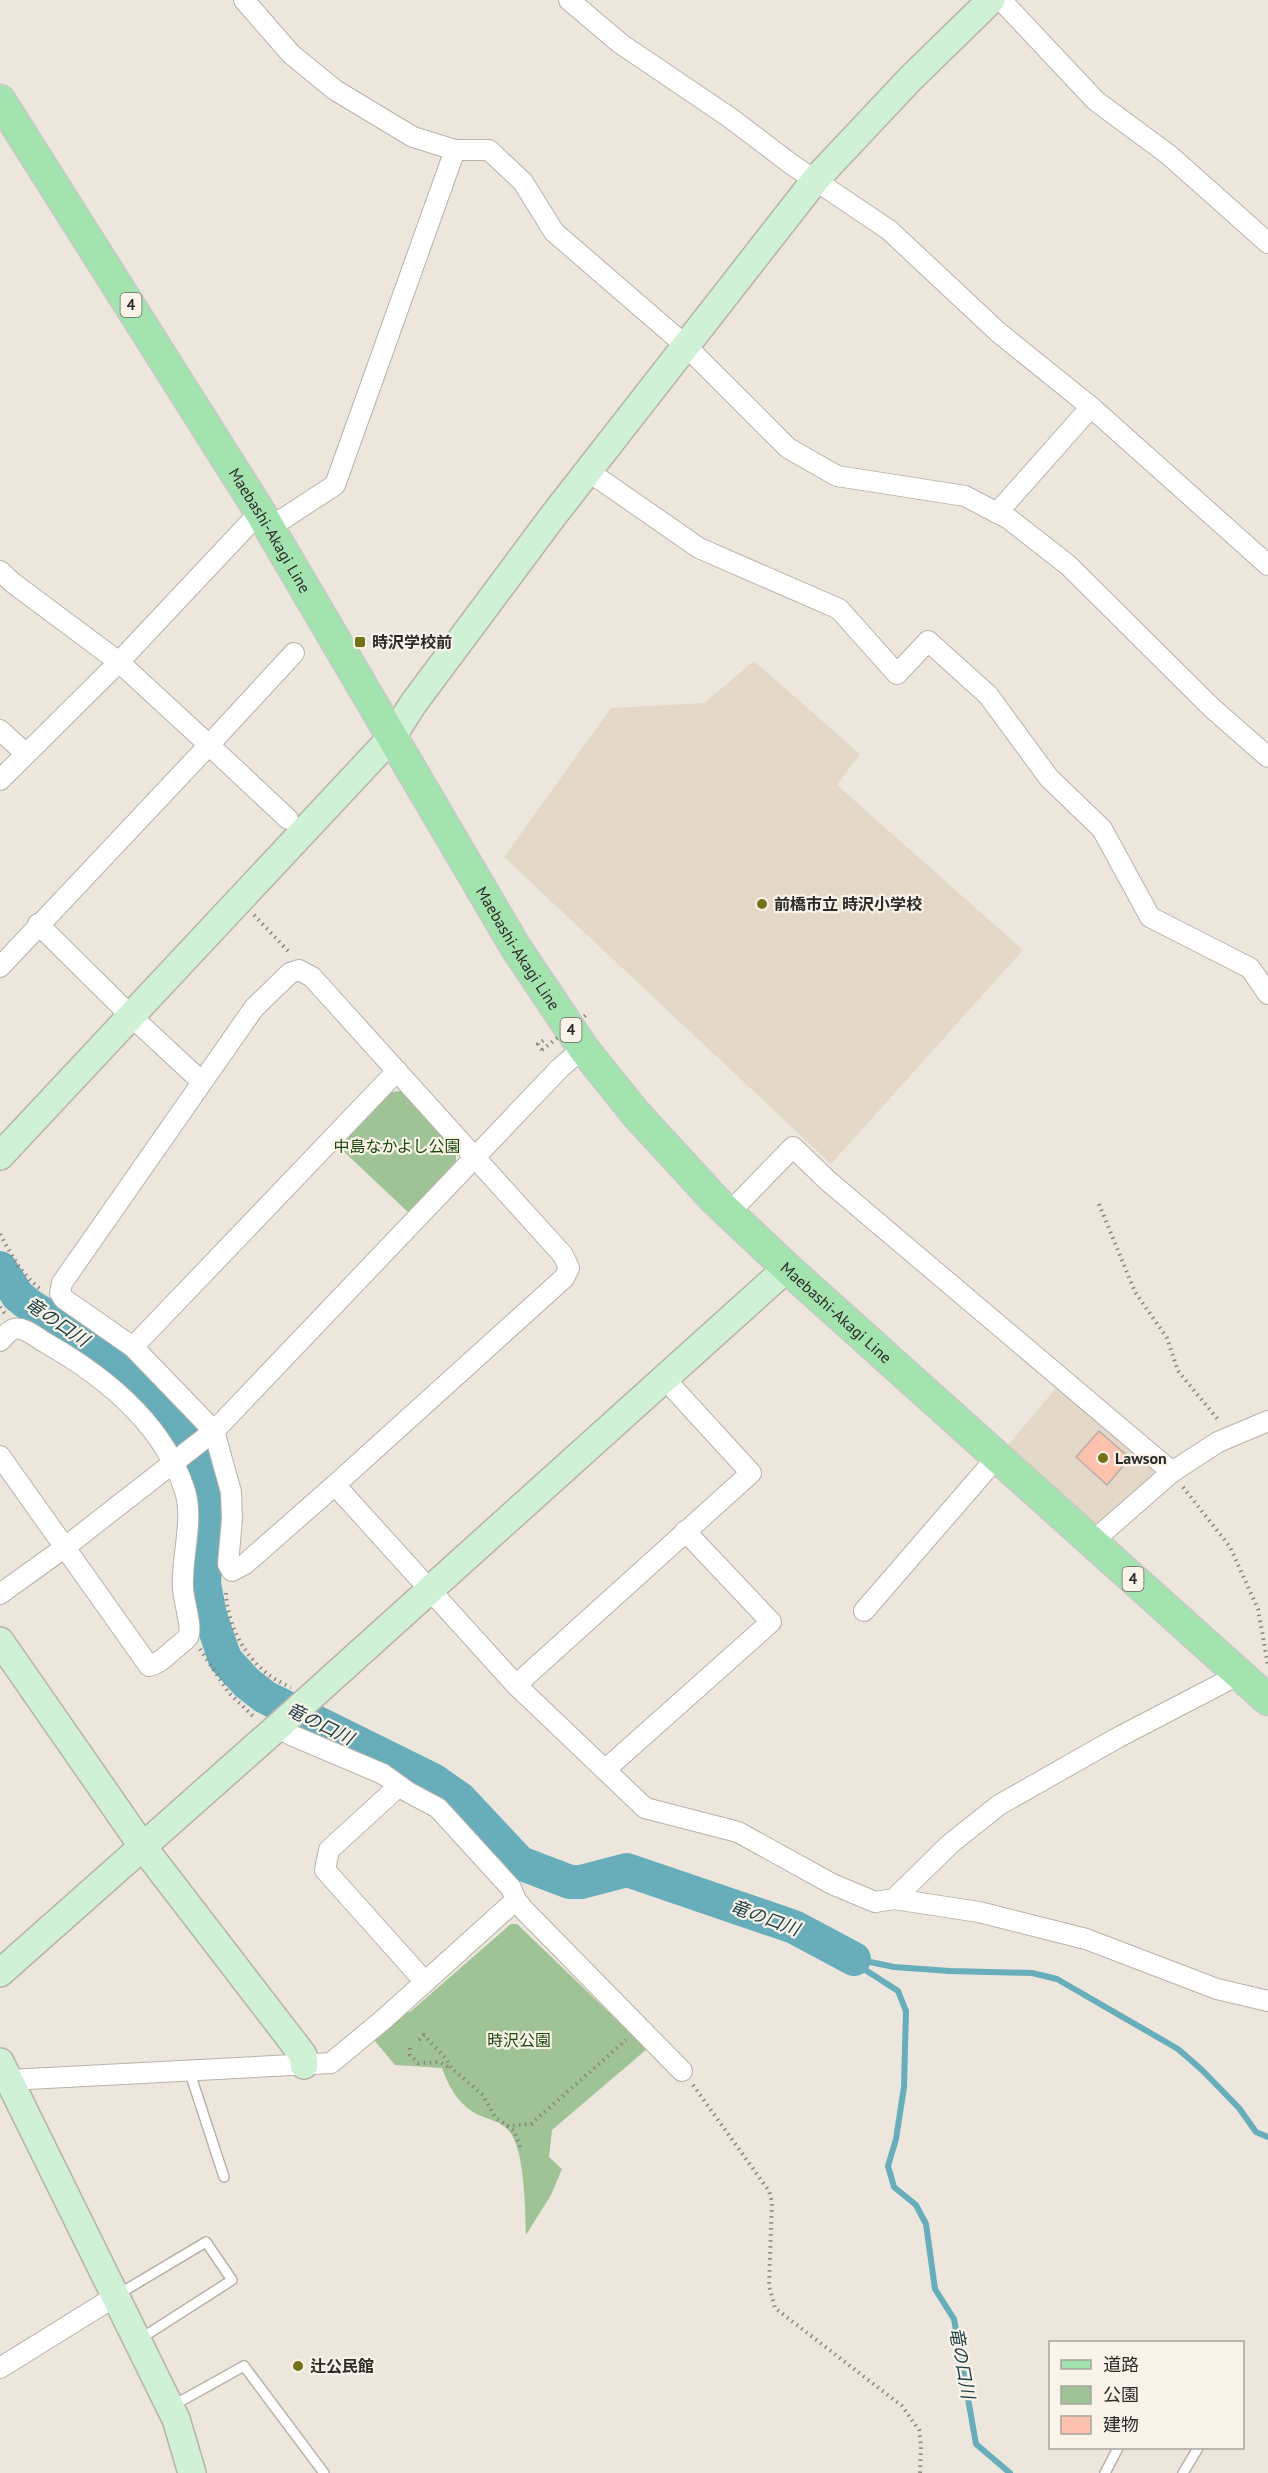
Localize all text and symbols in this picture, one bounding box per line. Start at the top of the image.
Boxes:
road number: 4 [120,293,142,317]
street label: Maebashi-Akagi Line [225,464,315,596]
place label: 時沢学校前 [372,632,452,652]
marker: 時沢学校前 [353,635,367,649]
street label: Maebashi-Akagi Line [472,883,565,1014]
place label: 前橋市立 時沢小学校 [774,894,922,914]
marker: 前橋市立 時沢小学校 [755,897,769,911]
road number: 4 [560,1018,582,1042]
park label: 中島なかよし公園 [333,1136,461,1156]
street label: Maebashi-Akagi Line [777,1257,896,1367]
water label: 竜の口川 [21,1292,95,1352]
place label: Lawson [1115,1448,1167,1468]
marker: Lawson [1096,1451,1110,1465]
road number: 4 [1122,1567,1144,1591]
water label: 竜の口川 [283,1697,359,1751]
water label: 竜の口川 [727,1894,805,1941]
park label: 時沢公園 [487,2030,551,2050]
water label: 竜の口川 [945,2325,980,2402]
legend [1049,2341,1244,2449]
text: 道路 [1103,2353,1139,2376]
place label: 辻公民館 [310,2356,374,2376]
marker: 辻公民館 [291,2359,305,2373]
text: 公園 [1103,2383,1139,2406]
text: 建物 [1103,2413,1139,2436]

